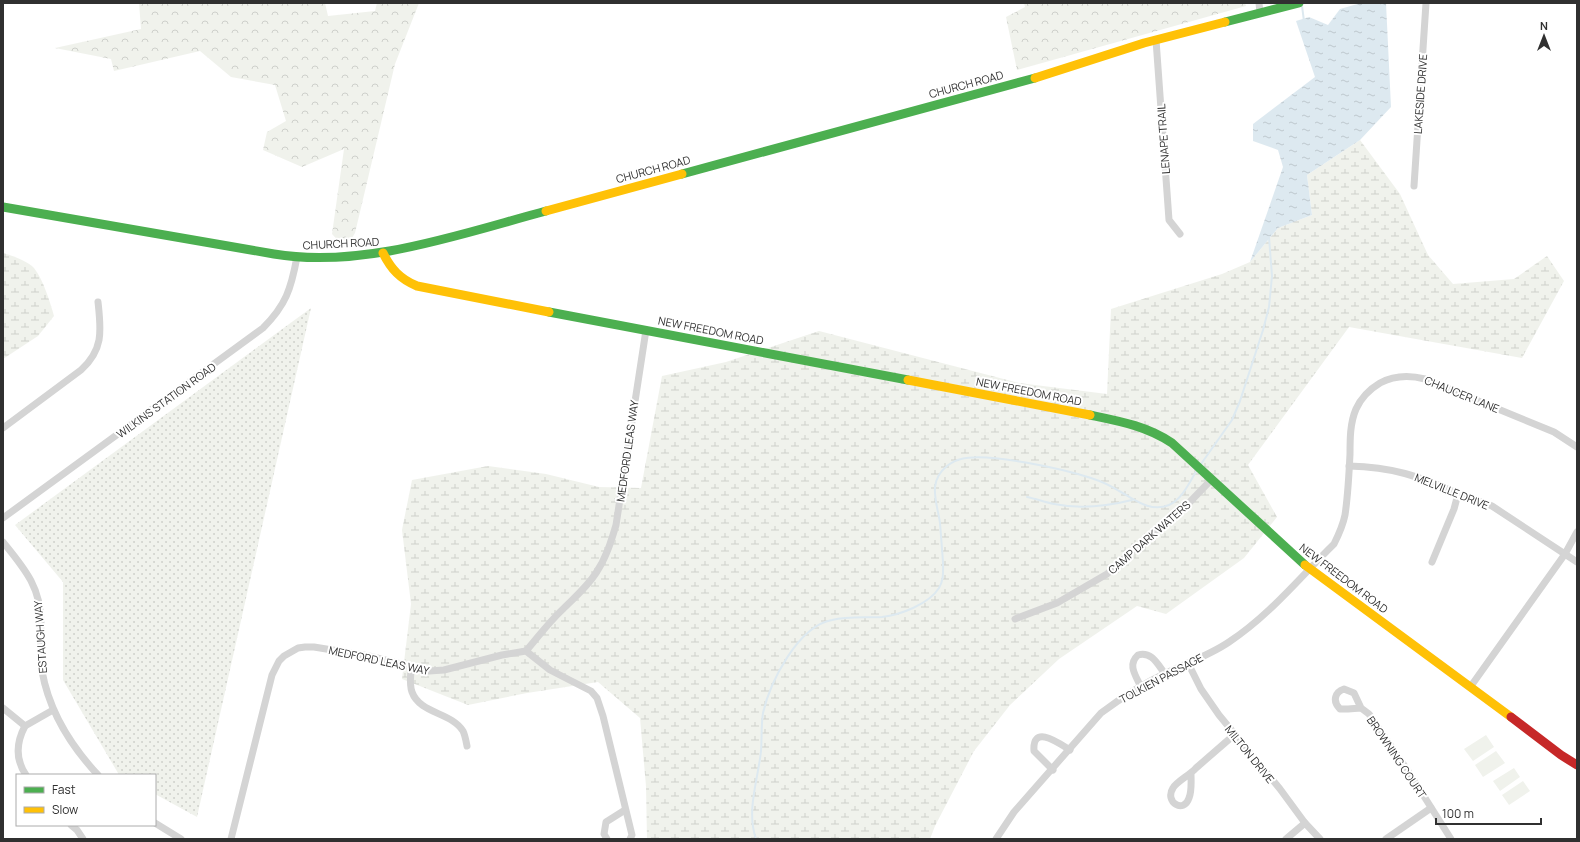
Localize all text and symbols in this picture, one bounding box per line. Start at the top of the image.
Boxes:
north arrow [1524,16,1564,56]
text: N [1540,18,1548,33]
street label: LAKESIDE DRIVE [1410,54,1430,134]
street label: CHURCH ROAD [927,67,1005,101]
street label: LENAPE TRAIL [1153,103,1173,175]
street label: CHURCH ROAD [614,152,692,186]
street label: CHURCH ROAD [302,234,380,252]
street label: NEW FREEDOM ROAD [657,312,765,348]
street label: WILKINS STATION ROAD [113,359,219,441]
street label: CHAUCER LANE [1422,372,1502,416]
street label: NEW FREEDOM ROAD [975,373,1083,409]
street label: MEDFORD LEAS WAY [612,398,642,503]
street label: MELVILLE DRIVE [1413,469,1491,513]
street label: CAMP DARK WATERS [1105,497,1194,577]
street label: NEW FREEDOM ROAD [1297,540,1391,616]
street label: ESTAUGH WAY [30,599,50,674]
street label: MEDFORD LEAS WAY [327,642,432,678]
street label: TOLKIEN PASSAGE [1117,650,1205,706]
street label: BROWNING COURT [1364,713,1430,801]
street label: MILTON DRIVE [1222,722,1278,786]
legend [16,774,156,826]
text: Fast [52,781,76,798]
scale bar [1436,800,1541,826]
text: Slow [52,801,78,818]
text: 100 m [1442,805,1474,822]

